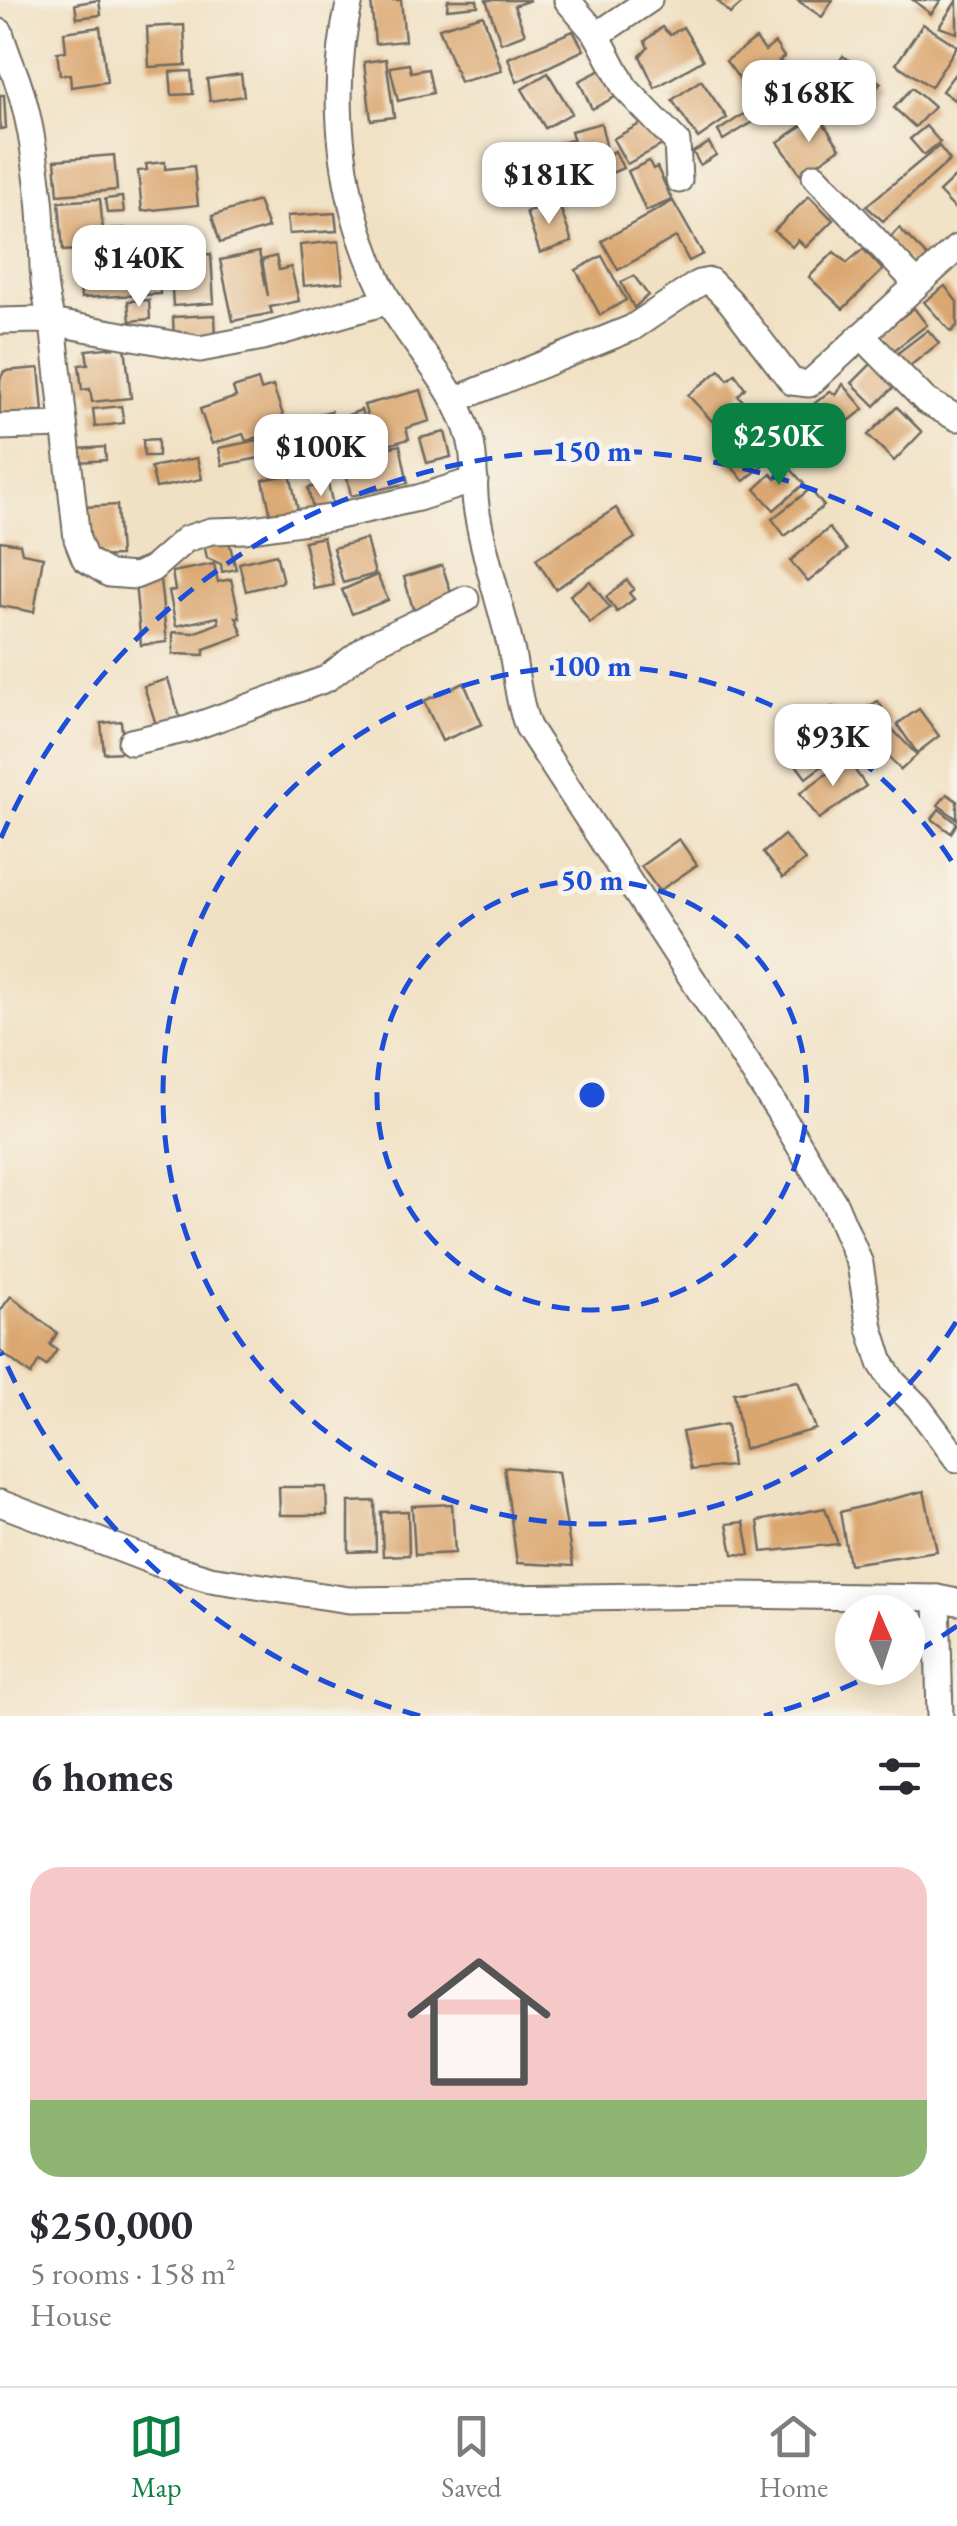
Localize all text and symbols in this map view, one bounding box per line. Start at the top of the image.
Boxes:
pin: $168K [739,60,879,145]
text: $168K [764,71,854,113]
pin: $181K [479,142,619,227]
text: $181K [504,153,594,195]
pin: $140K [69,225,209,310]
text: $140K [94,236,184,278]
pin: $250K [709,403,849,488]
pin: $100K [251,414,391,499]
text: $250K [734,414,824,456]
text: $100K [276,425,366,467]
text: 150 m [553,431,631,470]
text: 100 m [553,646,631,685]
pin: $93K [774,704,892,789]
text: $93K [796,715,870,757]
text: 50 m [560,860,624,899]
centre of rings [574,1077,610,1113]
north arrow [835,1595,925,1685]
map controls [835,1595,925,1685]
text: 6 homes [30,1749,173,1804]
icon: filters [872,1749,927,1804]
icon: home [389,1932,569,2112]
text: $250,000 [30,2197,193,2252]
text: 5 rooms · 158 m² [30,2252,236,2294]
text: House [30,2294,111,2336]
tab: Map [129,2409,184,2505]
tab: Saved [441,2409,501,2505]
tab: Home [759,2409,828,2505]

